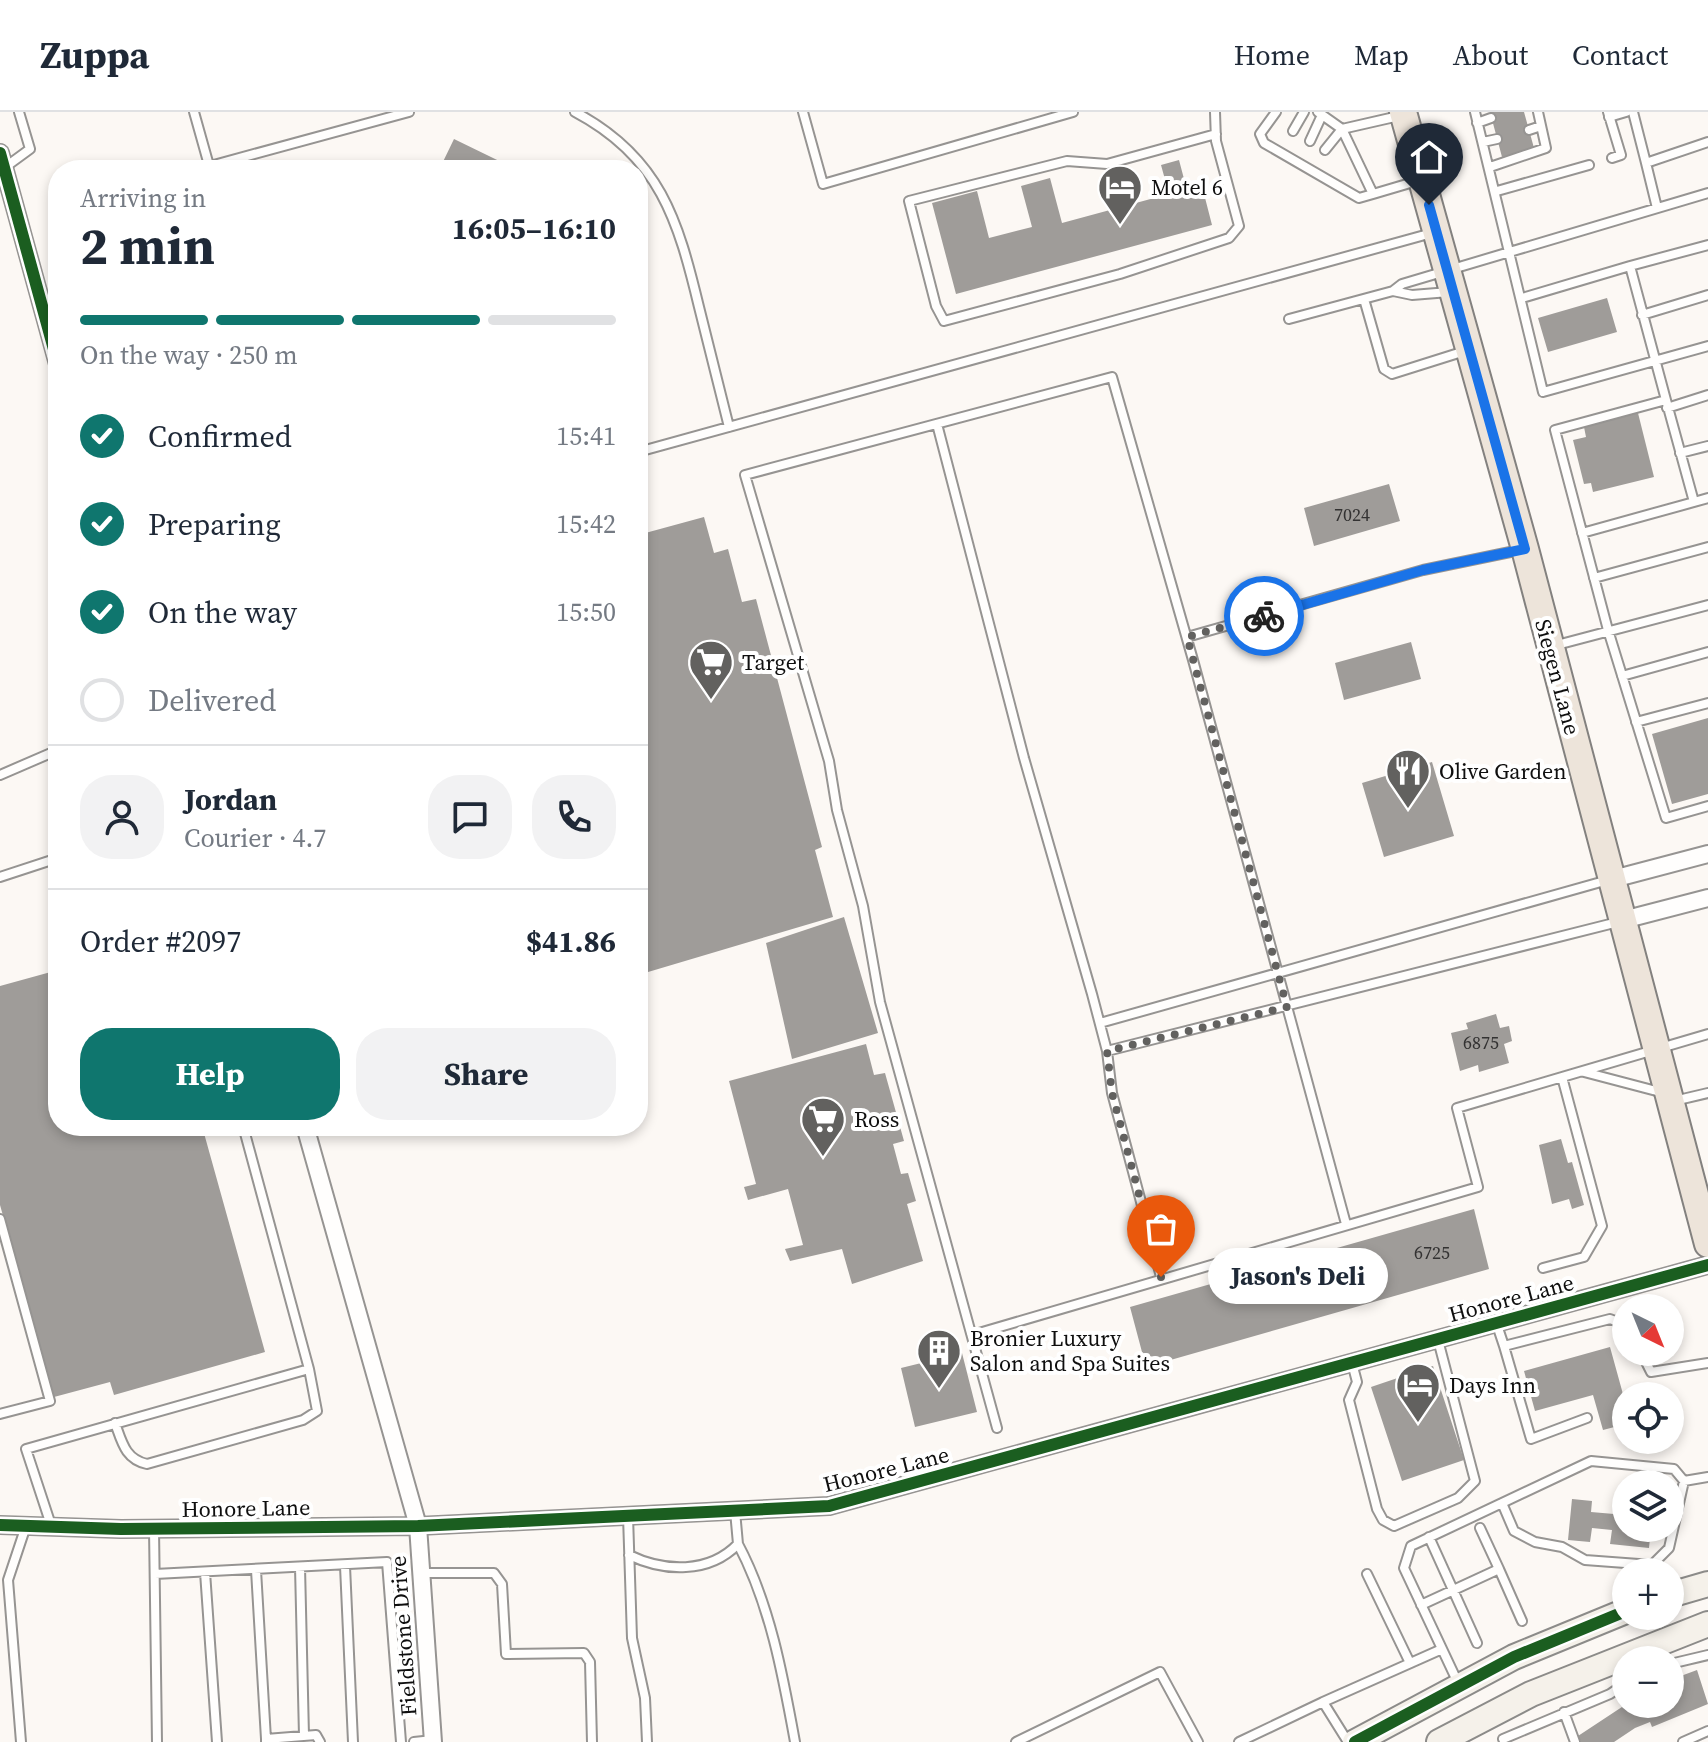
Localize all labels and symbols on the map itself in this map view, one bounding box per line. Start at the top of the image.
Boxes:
pin [1395,123,1463,205]
hotel icon: Motel 6 [1096,163,1144,226]
place label: Motel 6 [1151,172,1223,202]
house number: 7024 [1334,502,1370,527]
courier [1224,576,1304,656]
street label: Siegen Lane [1528,616,1588,738]
supermarket icon: Target [687,638,735,701]
place label: Target [742,647,805,677]
restaurant icon: Olive Garden [1384,747,1432,810]
place label: Olive Garden [1439,756,1567,786]
house number: 6875 [1463,1030,1499,1055]
supermarket icon: Ross [799,1095,847,1158]
place label: Ross [854,1104,899,1134]
pin [1127,1195,1195,1277]
house number: 6725 [1414,1240,1450,1265]
callout: Jason's Deli [1209,1249,1389,1305]
street label: Honore Lane [1445,1267,1577,1329]
north arrow [1612,1294,1684,1366]
place label: Bronier Luxury Salon and Spa Suites [970,1323,1170,1378]
building icon: Bronier Luxury Salon and Spa Suites [915,1327,963,1390]
hotel icon: Days Inn [1394,1361,1442,1424]
place label: Days Inn [1449,1370,1536,1400]
street label: Honore Lane [820,1439,952,1499]
street label: Honore Lane [181,1492,311,1524]
street label: Fieldstone Drive [382,1555,424,1717]

